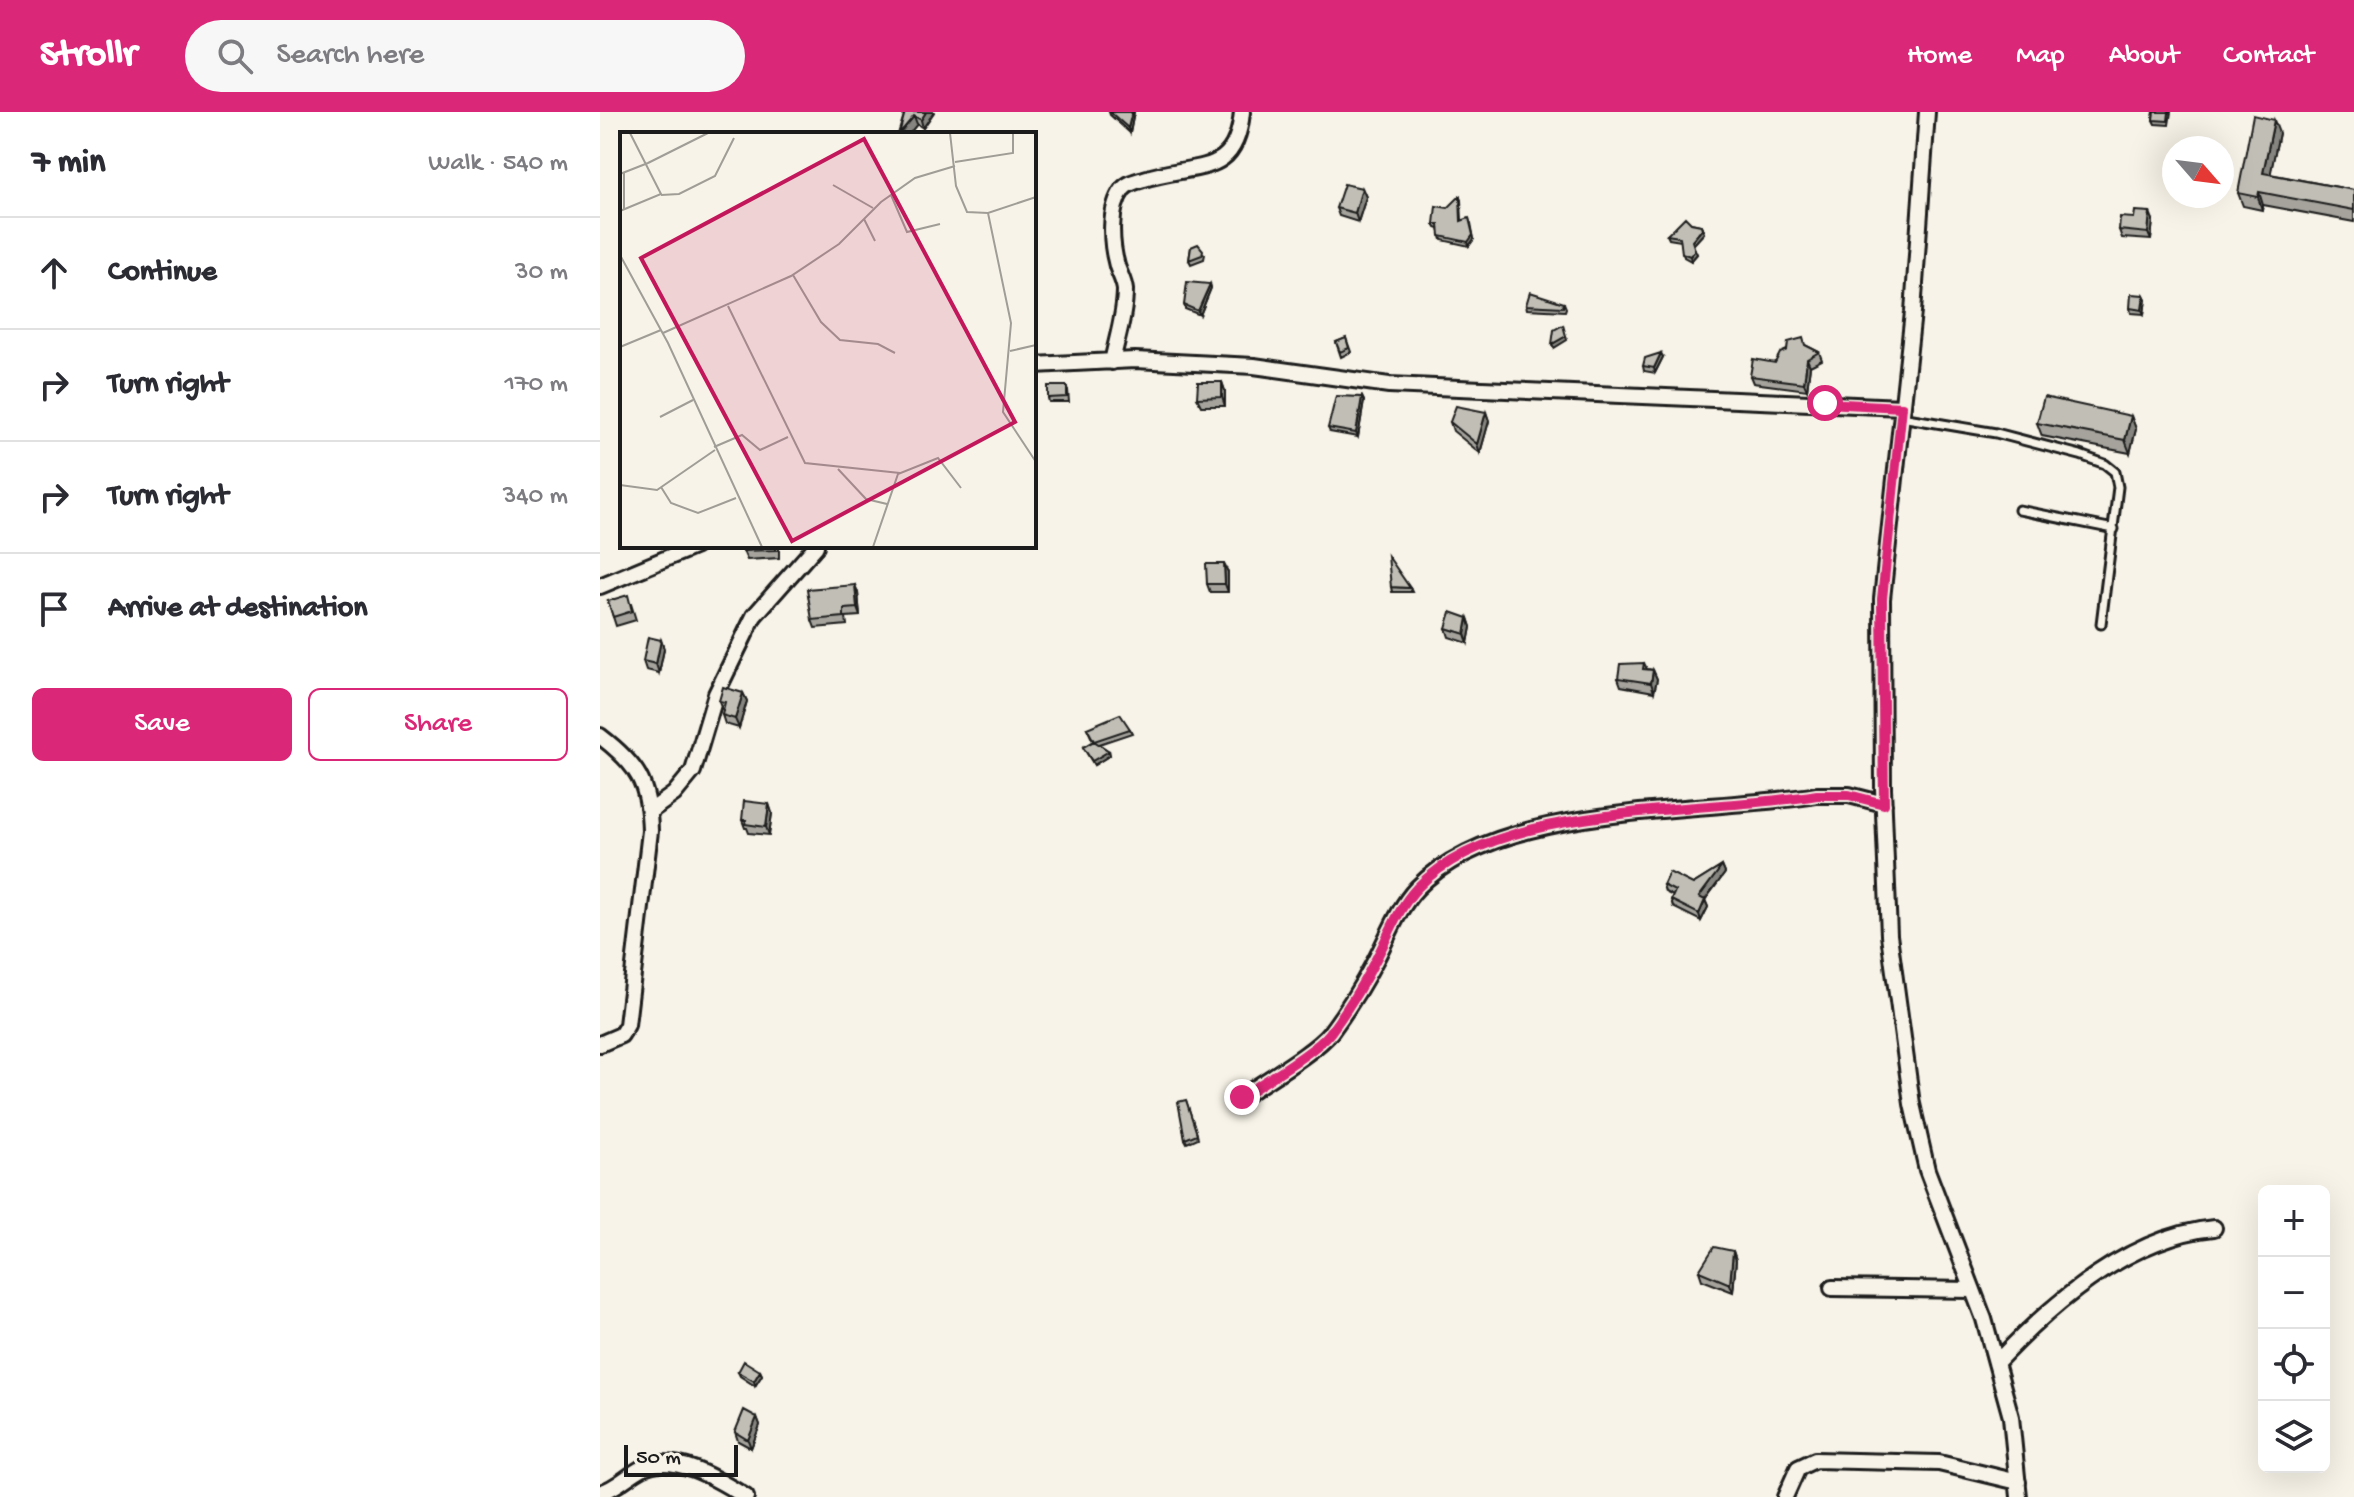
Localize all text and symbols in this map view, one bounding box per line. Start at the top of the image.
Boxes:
search box [185,20,745,92]
text: Strollr [40,34,137,78]
icon: search [213,34,257,78]
text: Search here [277,39,424,74]
text: Home [1907,40,1972,73]
text: Map [2016,40,2065,73]
text: About [2109,40,2179,73]
text: Contact [2223,40,2314,73]
inset map [620,132,1036,548]
north arrow [2162,136,2234,208]
text: 7 min [32,144,105,184]
text: Walk · 540 m [428,149,568,180]
icon: ahead [32,251,76,295]
text: Continue [108,256,217,291]
text: 30 m [515,258,568,289]
icon: right [32,363,76,407]
text: Turn right [108,368,228,403]
text: 170 m [505,370,568,401]
route start [1807,385,1843,421]
icon: right [32,475,76,519]
text: Turn right [108,480,228,515]
text: 340 m [503,482,568,513]
icon: arrive [32,587,76,631]
text: Arrive at destination [108,592,368,627]
button: Save [32,688,292,761]
button: Share [308,688,568,761]
route end [1224,1079,1260,1115]
map controls [2258,1185,2330,1473]
button: + [2258,1185,2330,1257]
button: − [2258,1257,2330,1329]
button: locate [2258,1329,2330,1401]
button: layers [2258,1401,2330,1473]
scale bar [624,1441,738,1477]
text: 50 m [636,1446,681,1472]

